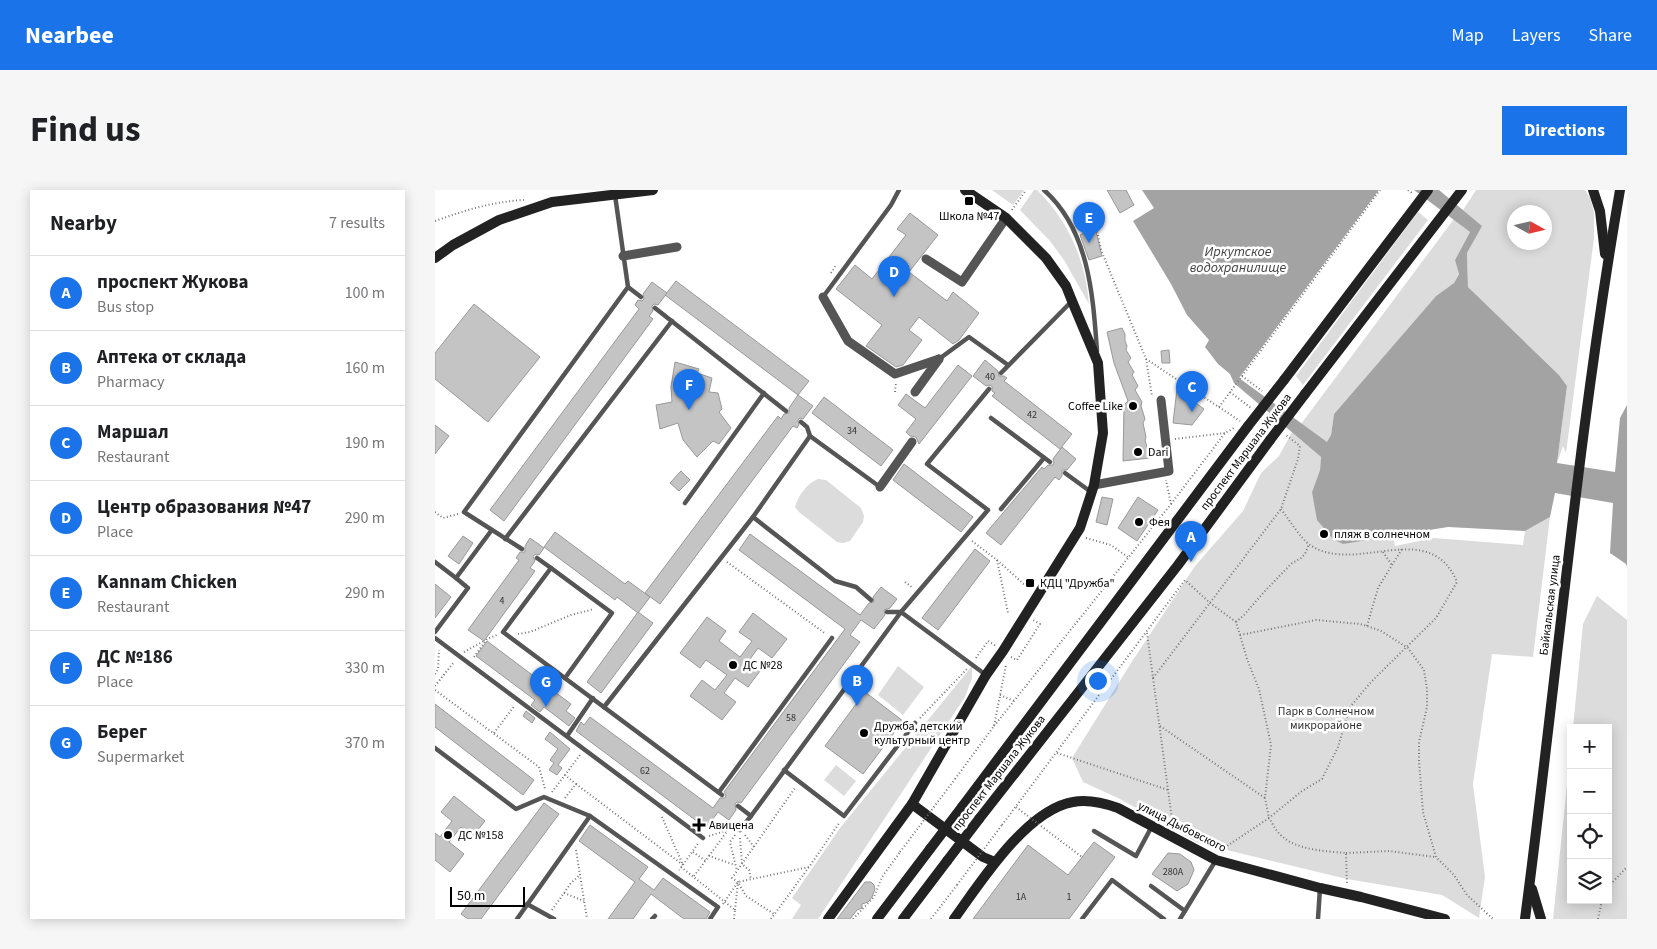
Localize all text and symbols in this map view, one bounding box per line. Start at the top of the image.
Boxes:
text: Nearbee [25,18,114,53]
text: Map [1452,23,1484,48]
text: Layers [1512,23,1561,48]
text: Share [1589,23,1632,48]
text: Find us [30,105,140,155]
button: Directions [1502,106,1627,155]
marker: Школа №47 [963,195,975,207]
pin: E [1073,202,1105,243]
north arrow [1507,205,1552,250]
text: Nearby [50,208,117,238]
place label: Школа №47 [939,208,999,225]
text: 7 results [329,212,385,234]
water label: Иркутское водохранилище [1190,242,1287,278]
pin: D [878,256,910,297]
text: проспект Жукова [97,269,249,296]
text: A [61,282,71,304]
text: 100 m [345,282,385,304]
text: Bus stop [97,296,154,318]
text: Аптека от склада [97,344,246,371]
text: B [61,357,71,379]
text: 160 m [345,357,385,379]
pin: F [673,369,705,410]
house number: 40 [985,370,995,384]
text: Pharmacy [97,371,165,393]
pin: C [1176,371,1208,412]
street label: проспект Маршала Жукова [1196,390,1296,514]
place label: Coffee Like [1068,398,1123,415]
marker: Coffee Like [1127,400,1139,412]
house number: 42 [1027,408,1037,422]
text: Маршал [97,419,169,446]
house number: 34 [847,424,857,438]
text: C [61,432,71,454]
text: 190 m [345,432,385,454]
place label: Dari [1148,444,1169,461]
text: Restaurant [97,446,170,468]
marker: Dari [1132,446,1144,458]
text: Центр образования №47 [97,494,311,521]
text: D [61,507,71,529]
text: 290 m [345,507,385,529]
place label: Фея [1149,514,1170,531]
marker: Фея [1133,516,1145,528]
text: Place [97,521,133,543]
pin: A [1175,521,1207,562]
place label: пляж в солнечном [1334,526,1430,543]
marker: пляж в солнечном [1318,528,1330,540]
street label: Байкальская улица [1535,554,1565,656]
text: Kannam Chicken [97,569,237,596]
place label: КДЦ "Дружба" [1040,575,1115,592]
marker: КДЦ "Дружба" [1024,577,1036,589]
text: E [62,582,70,604]
text: 290 m [345,582,385,604]
house number: 4 [500,594,505,608]
text: Restaurant [97,596,170,618]
text: ДС №186 [97,644,173,671]
text: F [62,657,70,679]
text: 330 m [345,657,385,679]
place label: ДС №28 [743,657,782,674]
marker: ДС №28 [727,659,739,671]
pin: B [841,665,873,706]
pin: G [530,666,562,707]
your location [1085,668,1111,694]
text: Place [97,671,133,693]
park label: Парк в Солнечном микрорайоне [1278,703,1374,734]
house number: 58 [786,711,796,725]
street label: проспект Маршала Жукова [948,712,1050,834]
place label: Дружба, детский культурный центр [874,718,970,749]
text: Берег [97,719,147,746]
map controls [1567,724,1612,904]
button: + [1567,724,1612,769]
marker: Дружба, детский культурный центр [858,727,870,739]
text: G [61,732,71,754]
text: 370 m [345,732,385,754]
text: Supermarket [97,746,184,768]
house number: 62 [640,764,650,778]
button: − [1567,769,1612,814]
street label: улица Дыбовского [1135,797,1229,857]
button: locate [1567,814,1612,859]
place label: Авицена [709,817,754,834]
marker: Авицена [693,819,705,831]
place label: ДС №158 [458,827,503,844]
marker: ДС №158 [442,829,454,841]
button: layers [1567,859,1612,904]
house number: 280А [1163,865,1184,879]
scale bar [450,884,525,907]
text: 50 m [457,886,485,906]
house number: 1А [1016,890,1027,904]
house number: 1 [1067,890,1072,904]

